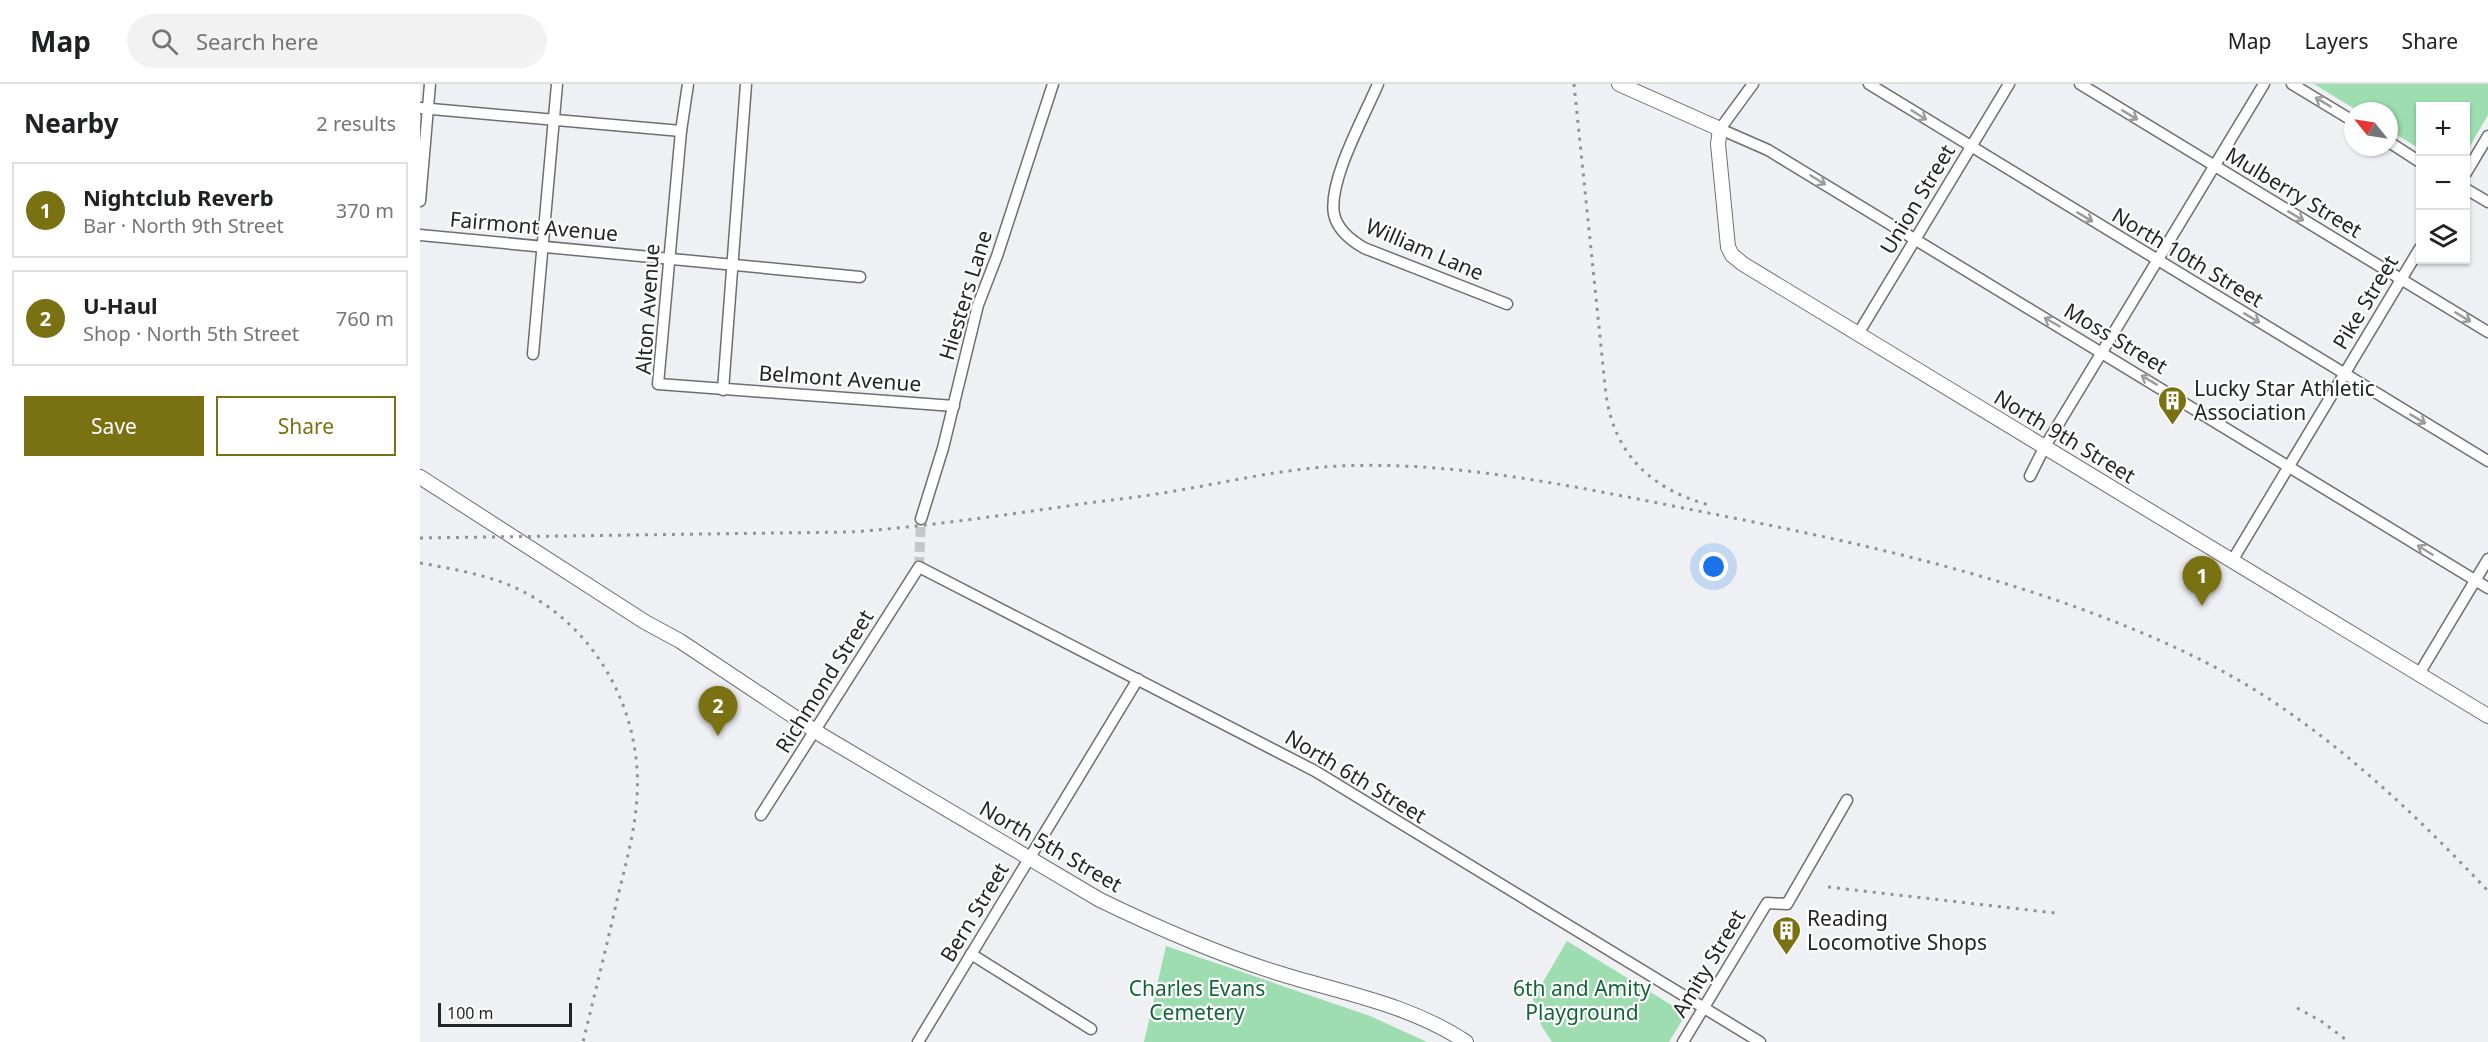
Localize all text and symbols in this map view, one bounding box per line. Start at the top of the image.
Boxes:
search box [127,14,547,68]
text: Map [30,22,91,60]
icon: search [148,25,181,58]
text: Search here [196,26,318,56]
text: Map [2228,27,2272,55]
text: Layers [2305,27,2369,55]
text: Share [2402,27,2458,55]
one-way arrow [2315,96,2332,108]
north arrow [2344,102,2398,156]
map controls [2416,102,2470,264]
button: + [2416,102,2470,156]
text: Nearby [24,105,119,141]
one-way arrow [1910,109,1927,121]
one-way arrow [2121,109,2138,121]
text: 2 results [316,110,396,137]
street label: Union Street [1873,138,1961,259]
street label: Mulberry Street [2221,140,2368,244]
button: − [2416,156,2470,210]
one-way arrow [1809,174,1826,187]
text: Nightclub Reverb [83,182,274,212]
text: 1 [40,197,51,224]
text: 370 m [336,197,394,224]
street label: North 10th Street [2107,201,2269,314]
street label: Fairmont Avenue [449,205,619,247]
one-way arrow [2287,210,2304,222]
button: layers [2416,210,2470,264]
one-way arrow [2076,211,2093,223]
text: Bar · North 9th Street [83,212,284,239]
street label: William Lane [1362,212,1488,286]
street label: Hiesters Lane [932,227,998,363]
street label: Alton Avenue [628,243,666,375]
street label: Pike Street [2326,249,2404,354]
text: U-Haul [83,290,158,320]
street label: Moss Street [2059,296,2173,380]
text: 2 [40,305,51,332]
text: 760 m [336,305,394,332]
one-way arrow [2454,311,2471,323]
one-way arrow [2243,312,2260,324]
one-way arrow [2044,316,2061,328]
text: Shop · North 5th Street [83,320,299,347]
street label: Belmont Avenue [758,358,922,398]
one-way arrow [2141,374,2158,386]
place label: Lucky Star Athletic Association [2194,374,2375,426]
street label: North 9th Street [1989,383,2141,489]
building icon: Lucky Star Athletic Association [2157,384,2189,426]
button: Save [24,396,204,456]
button: Share [216,396,396,456]
one-way arrow [2409,413,2426,425]
one-way arrow [2417,544,2434,556]
your location [1699,552,1728,581]
pin: 1 [2182,556,2222,606]
street label: Richmond Street [769,604,880,758]
pin: 2 [698,686,738,736]
street label: North 6th Street [1280,723,1432,829]
street label: North 5th Street [975,794,1128,898]
street label: Bern Street [933,857,1015,967]
street label: Amity Street [1665,904,1751,1022]
place label: Reading Locomotive Shops [1807,904,1987,956]
building icon: Reading Locomotive Shops [1770,914,1802,956]
park label: Charles Evans Cemetery [1129,974,1265,1026]
park label: 6th and Amity Playground [1513,974,1651,1026]
scale bar [438,1000,572,1028]
text: 100 m [447,1002,494,1024]

